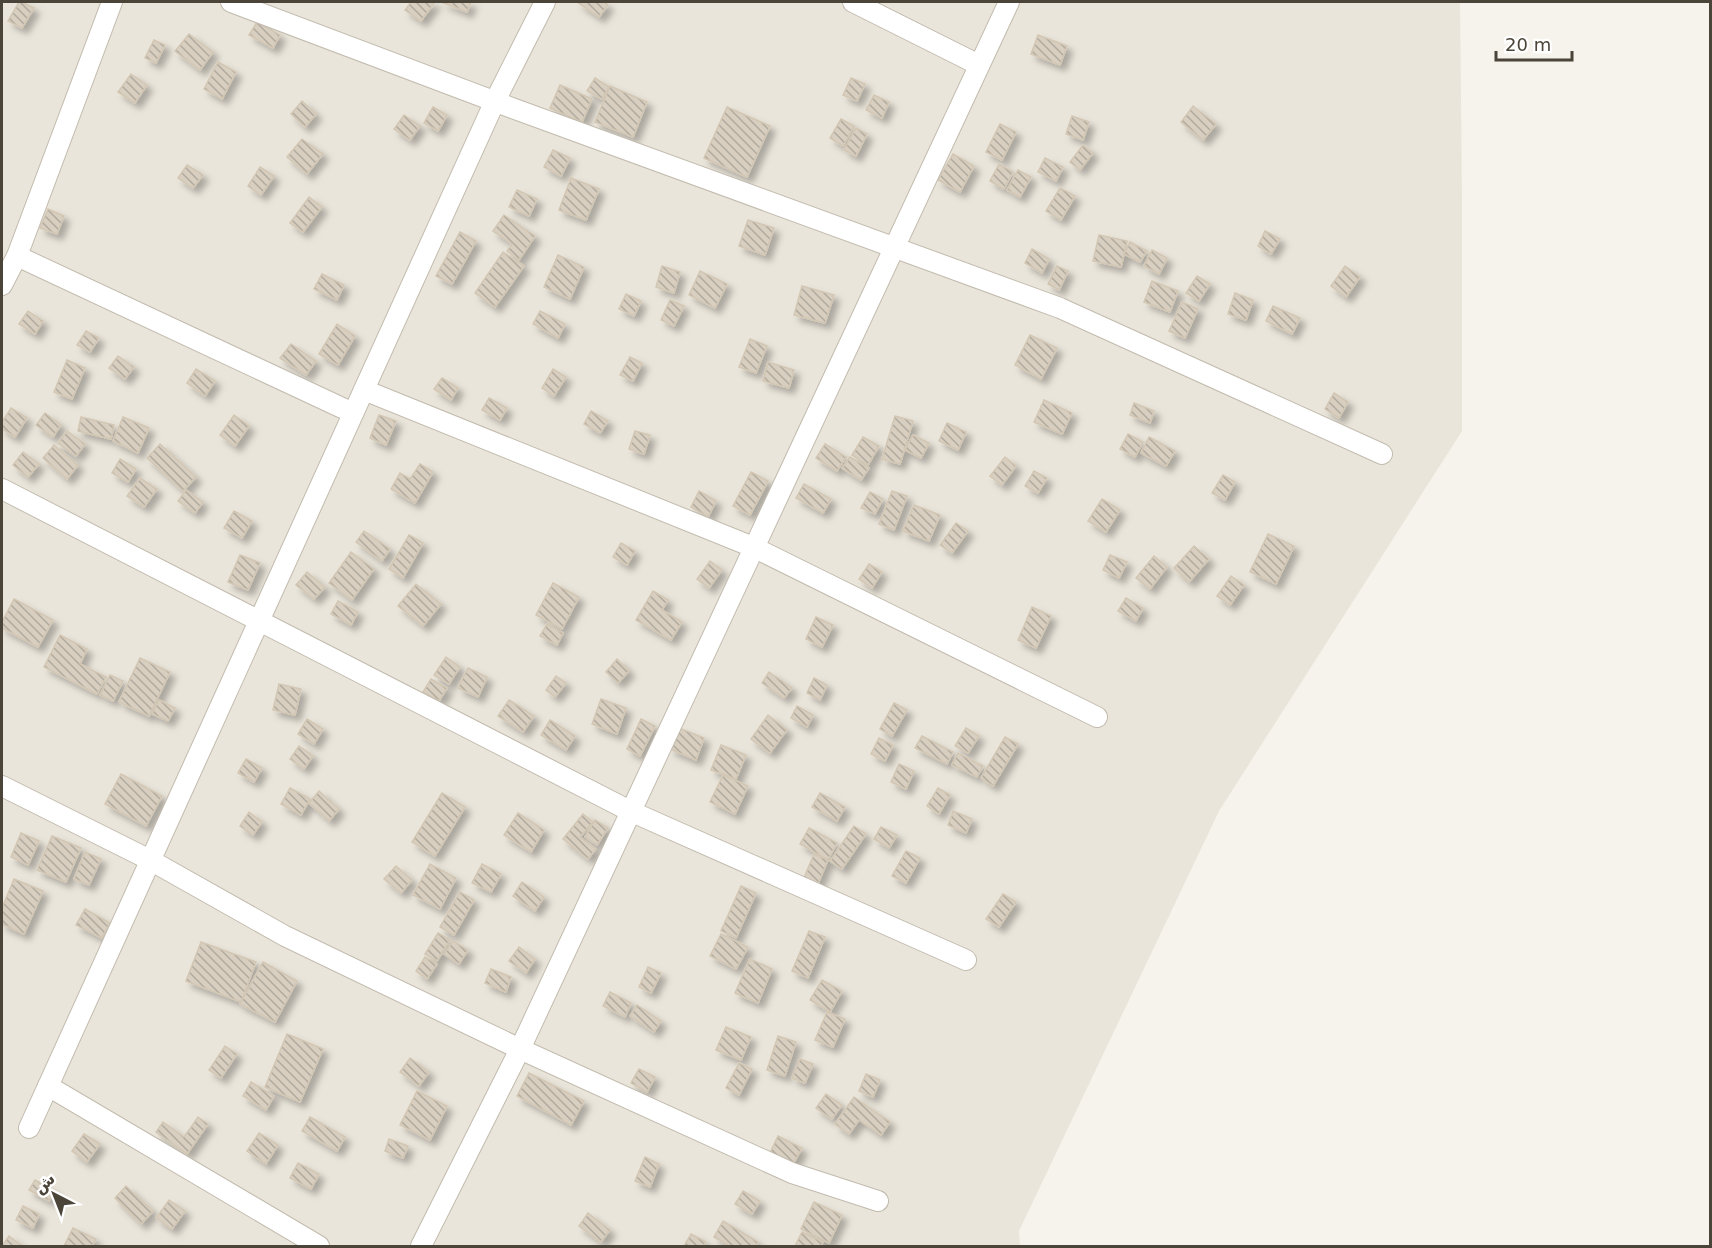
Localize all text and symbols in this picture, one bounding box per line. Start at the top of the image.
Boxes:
scale bar [1496,24,1572,62]
text: 20 m [1505,34,1551,55]
north arrow [24,1164,84,1224]
text: ش [30,1169,59,1198]

